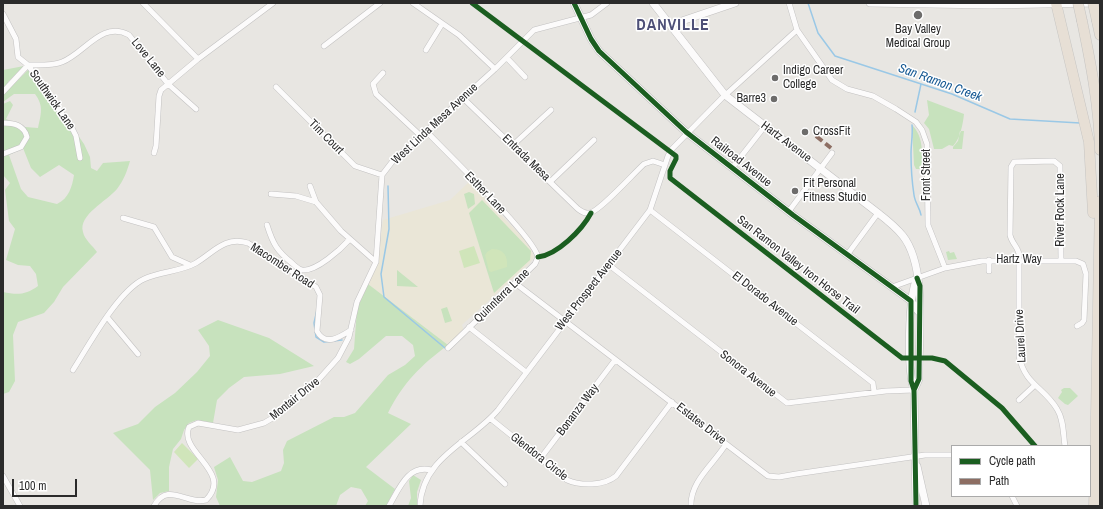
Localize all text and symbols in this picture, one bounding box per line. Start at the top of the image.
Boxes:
marker: Bay Valley Medical Group [912,9,924,21]
district label: DANVILLE [636,16,710,36]
place label: Bay Valley Medical Group [886,23,950,51]
street label: Love Lane [128,36,168,80]
water label: San Ramon Creek [896,61,984,105]
place label: Indigo Career College [783,64,843,92]
street label: Southwick Lane [26,67,78,133]
marker: Indigo Career College [770,73,780,83]
street label: West Linda Mesa Avenue [389,80,481,168]
place label: Barre3 [736,92,766,106]
marker: Barre3 [769,94,779,104]
street label: Tim Court [306,117,346,157]
street label: Hartz Avenue [758,118,814,166]
place label: CrossFit [813,125,850,139]
marker: CrossFit [800,127,810,137]
street label: Entrada Mesa [499,132,553,184]
street label: Railroad Avenue [708,134,774,190]
street label: Front Street [920,149,934,201]
street label: Esther Lane [461,169,509,217]
street label: River Rock Lane [1054,173,1068,247]
place label: Fit Personal Fitness Studio [803,177,866,205]
marker: Fit Personal Fitness Studio [790,186,800,196]
street label: San Ramon Valley Iron Horse Trail [734,213,862,317]
street label: Macomber Road [248,240,316,292]
street label: West Prospect Avenue [553,246,625,334]
street label: Hartz Way [996,253,1042,267]
street label: Quinnterra Lane [471,266,533,326]
street label: El Dorado Avenue [729,269,801,329]
street label: Laurel Drive [1012,309,1030,363]
street label: Sonora Avenue [717,347,779,401]
street label: Montair Drive [267,375,323,423]
street label: Bonanza Way [554,381,602,439]
street label: Estates Drive [673,400,729,448]
street label: Glendora Circle [507,430,571,484]
legend [951,445,1091,497]
text: Cycle path [989,453,1036,469]
scale bar [14,471,79,497]
text: Path [989,473,1009,489]
text: 100 m [19,478,46,494]

